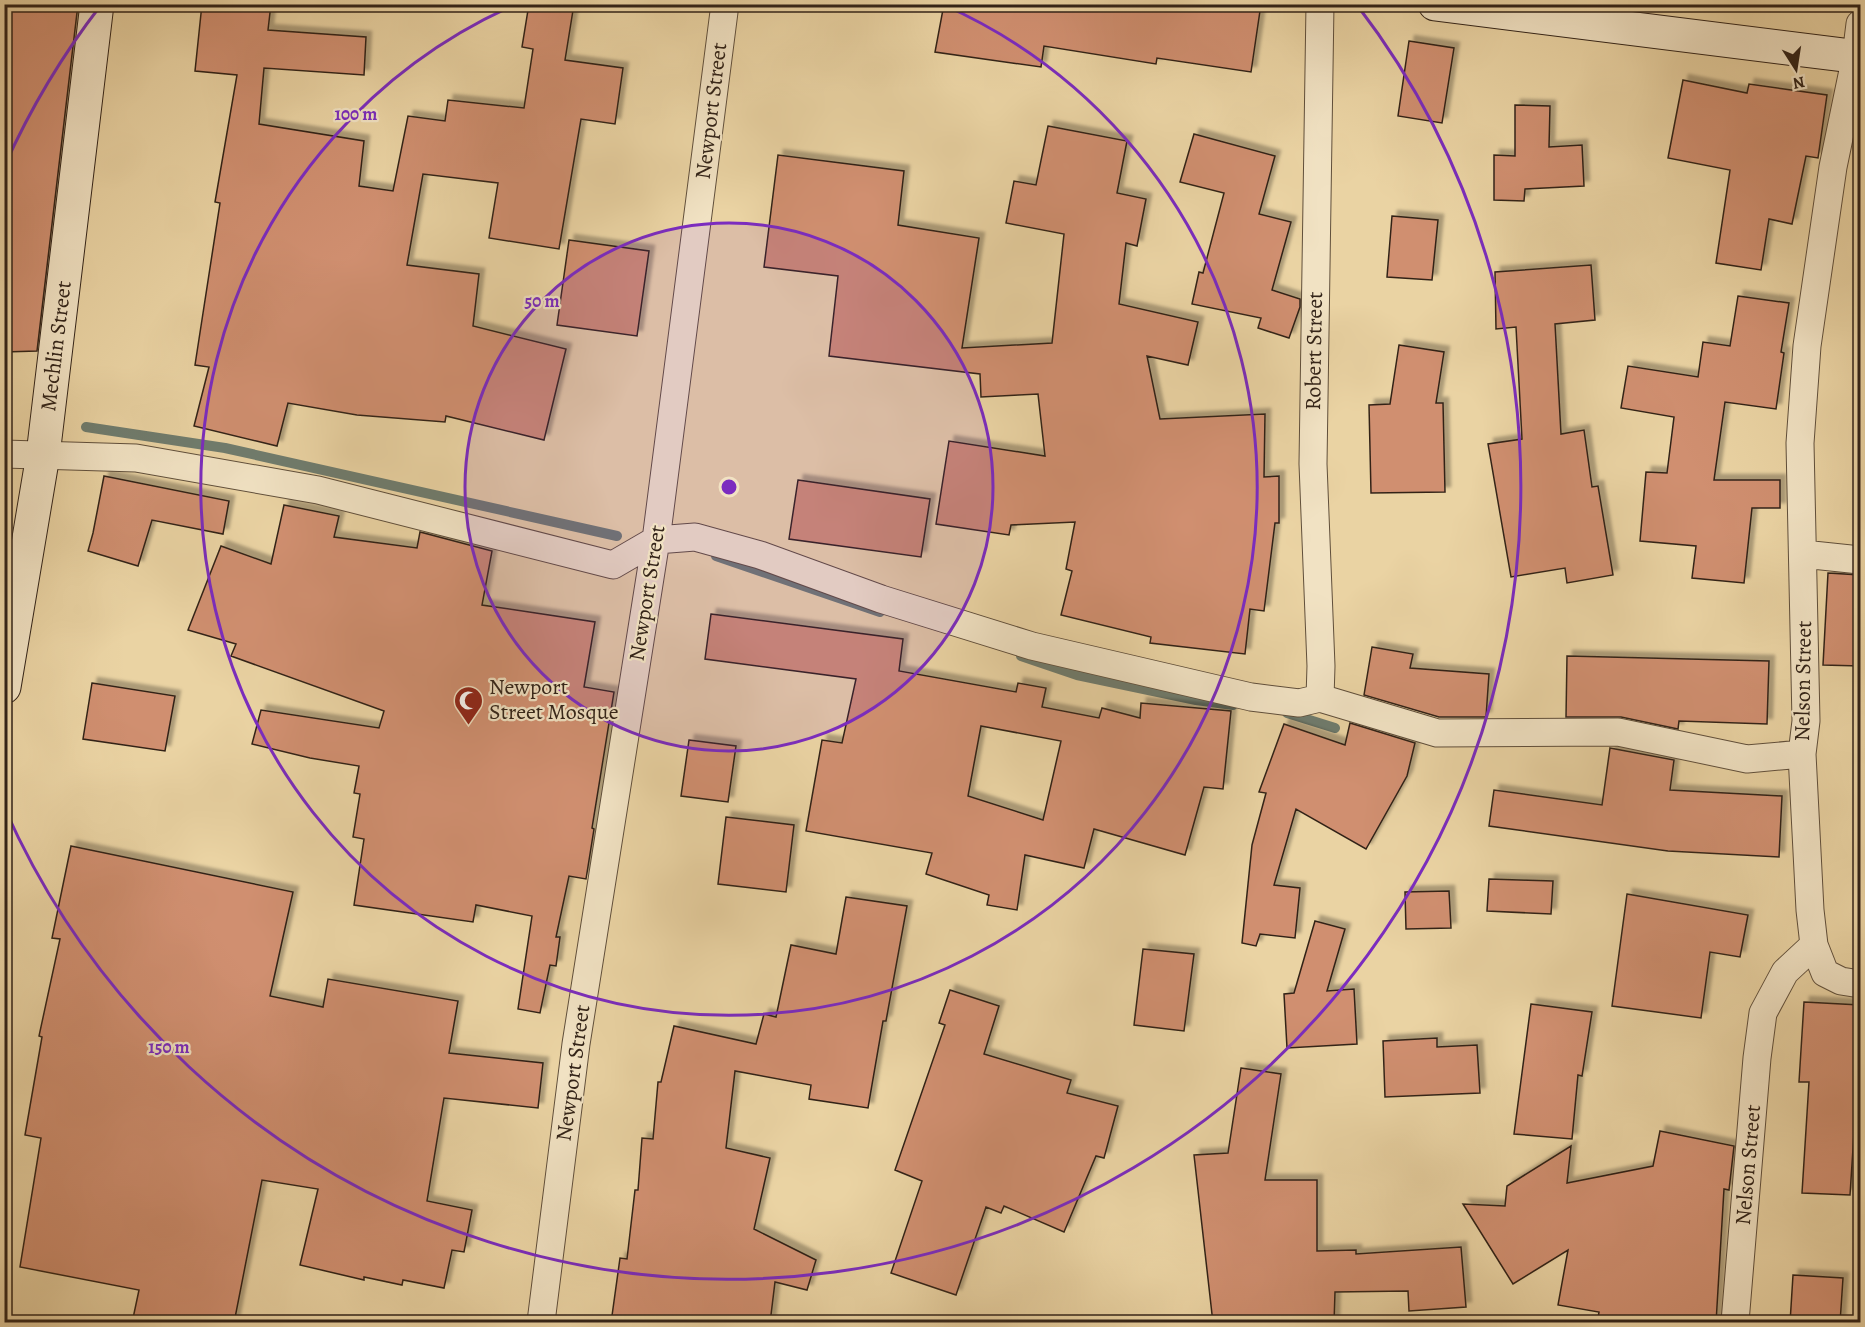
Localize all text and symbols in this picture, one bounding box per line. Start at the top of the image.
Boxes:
north arrow [1766,39,1826,99]
street label: Newport Street [688,41,734,181]
text: N [1791,71,1807,95]
text: 100 m [335,102,377,126]
street label: Mechlin Street [33,279,79,413]
text: 50 m [525,289,559,313]
street label: Robert Street [1298,291,1330,411]
centre of rings [719,477,739,497]
street label: Newport Street [621,523,673,663]
street label: Nelson Street [1787,620,1819,742]
place label: Newport Street Mosque [489,672,619,727]
mosque icon: Newport Street Mosque [452,684,484,726]
street label: Newport Street [549,1003,597,1143]
text: 150 m [148,1035,190,1059]
street label: Nelson Street [1728,1103,1768,1227]

